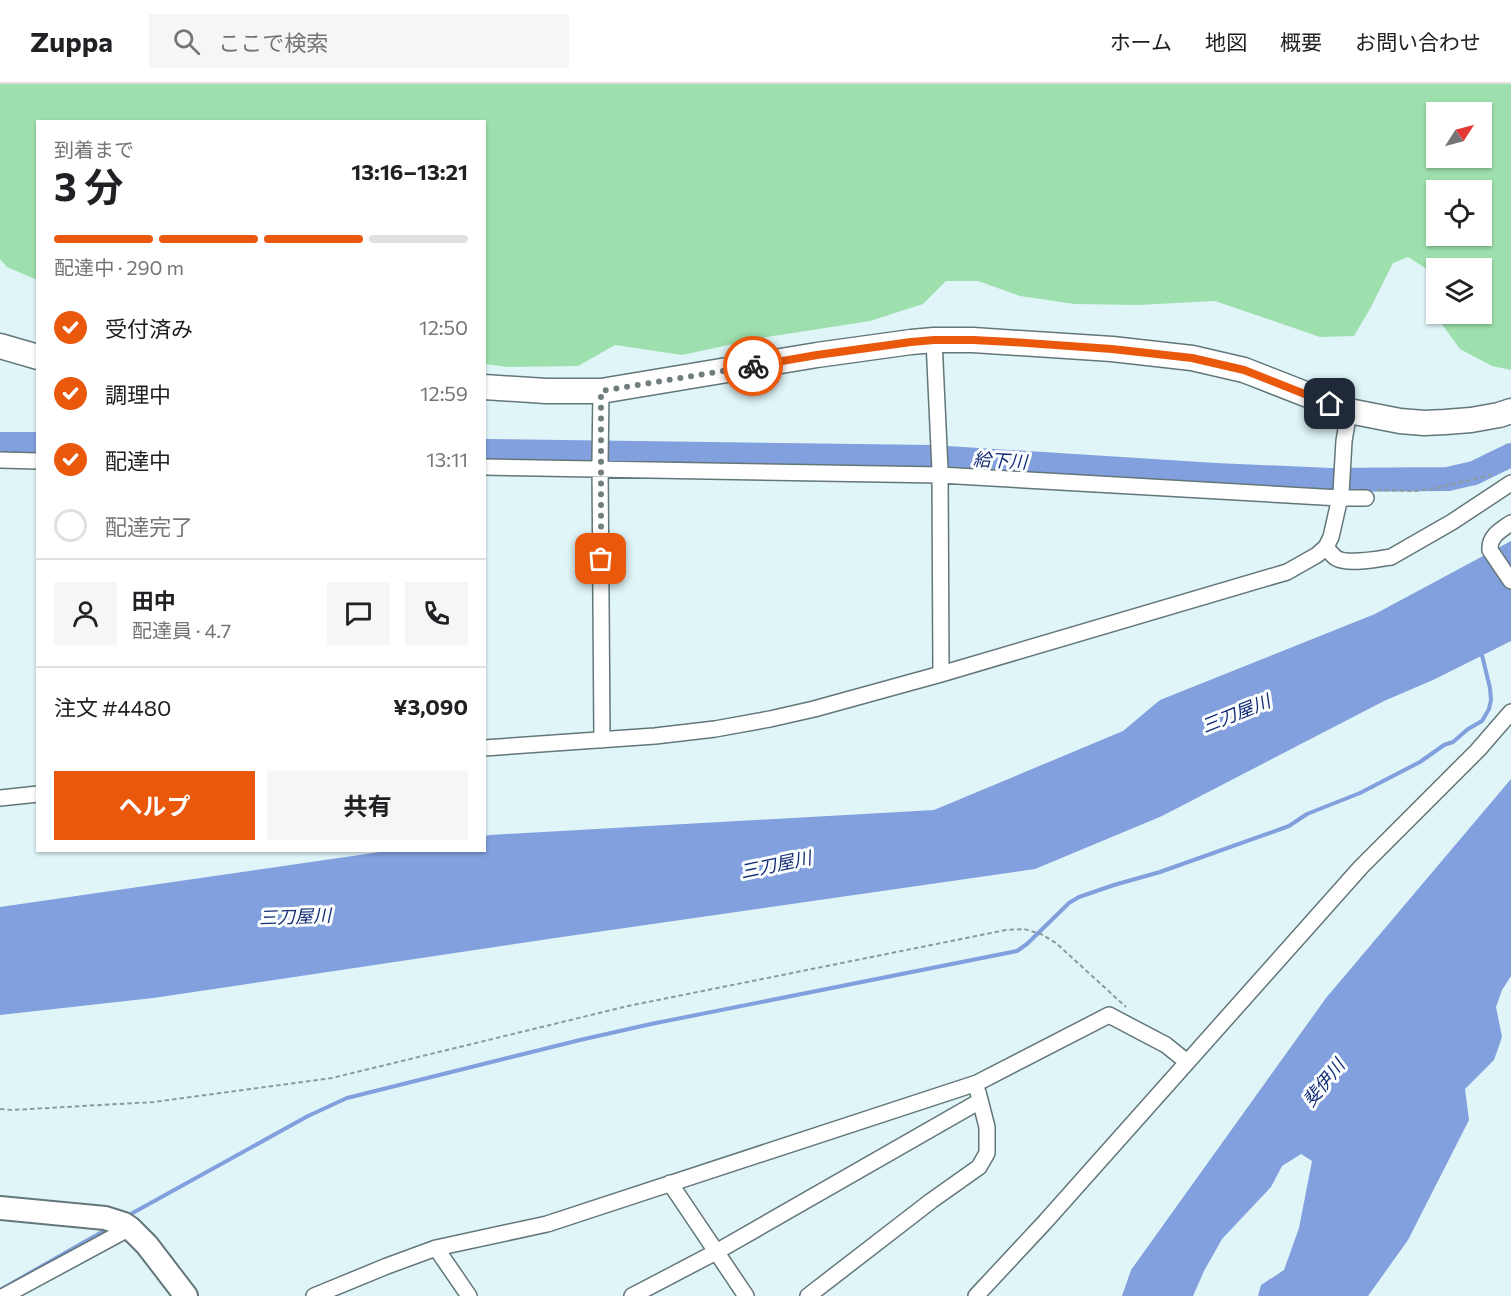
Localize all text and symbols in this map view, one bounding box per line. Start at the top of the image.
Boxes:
search box [149,14,569,68]
text: Zuppa [30,24,113,58]
icon: search [170,25,203,58]
text: ここで検索 [218,29,328,56]
text: ホーム [1110,29,1172,54]
text: 地図 [1205,29,1247,54]
text: 概要 [1280,29,1322,54]
text: お問い合わせ [1355,29,1481,54]
north arrow [1426,102,1492,168]
map controls [1426,102,1492,324]
text: 到着まで [54,137,134,161]
text: 13:16–13:21 [351,158,468,185]
text: 3 分 [54,161,123,209]
button: locate [1426,180,1492,246]
text: 配達中 · 290 m [54,255,184,279]
button: layers [1426,258,1492,324]
icon: check [54,311,87,344]
text: 受付済み [105,315,193,342]
text: 12:50 [419,315,468,339]
courier [723,336,783,396]
icon: bike [737,350,770,383]
icon: check [54,377,87,410]
pin [1304,378,1355,429]
text: 調理中 [105,381,171,408]
text: 12:59 [420,381,468,405]
icon: home [1313,387,1346,420]
icon: check [54,443,87,476]
text: 配達中 [105,447,171,474]
text: 13:11 [426,447,468,471]
water label: 給下川 [973,448,1030,473]
text: 配達完了 [105,513,193,540]
pin [575,533,626,584]
icon: bag [584,542,617,575]
button: person [54,582,117,645]
button: chat [327,582,390,645]
button: phone [405,582,468,645]
text: 田中 [132,587,176,614]
text: 配達員 · 4.7 [132,618,231,642]
water label: 三刀屋川 [1198,689,1275,737]
text: ¥3,090 [393,693,468,720]
text: 注文 #4480 [54,694,171,721]
button: ヘルプ [54,771,255,840]
button: 共有 [267,771,468,840]
water label: 三刀屋川 [738,845,815,882]
water label: 三刀屋川 [259,904,333,928]
water label: 斐伊川 [1298,1053,1350,1110]

